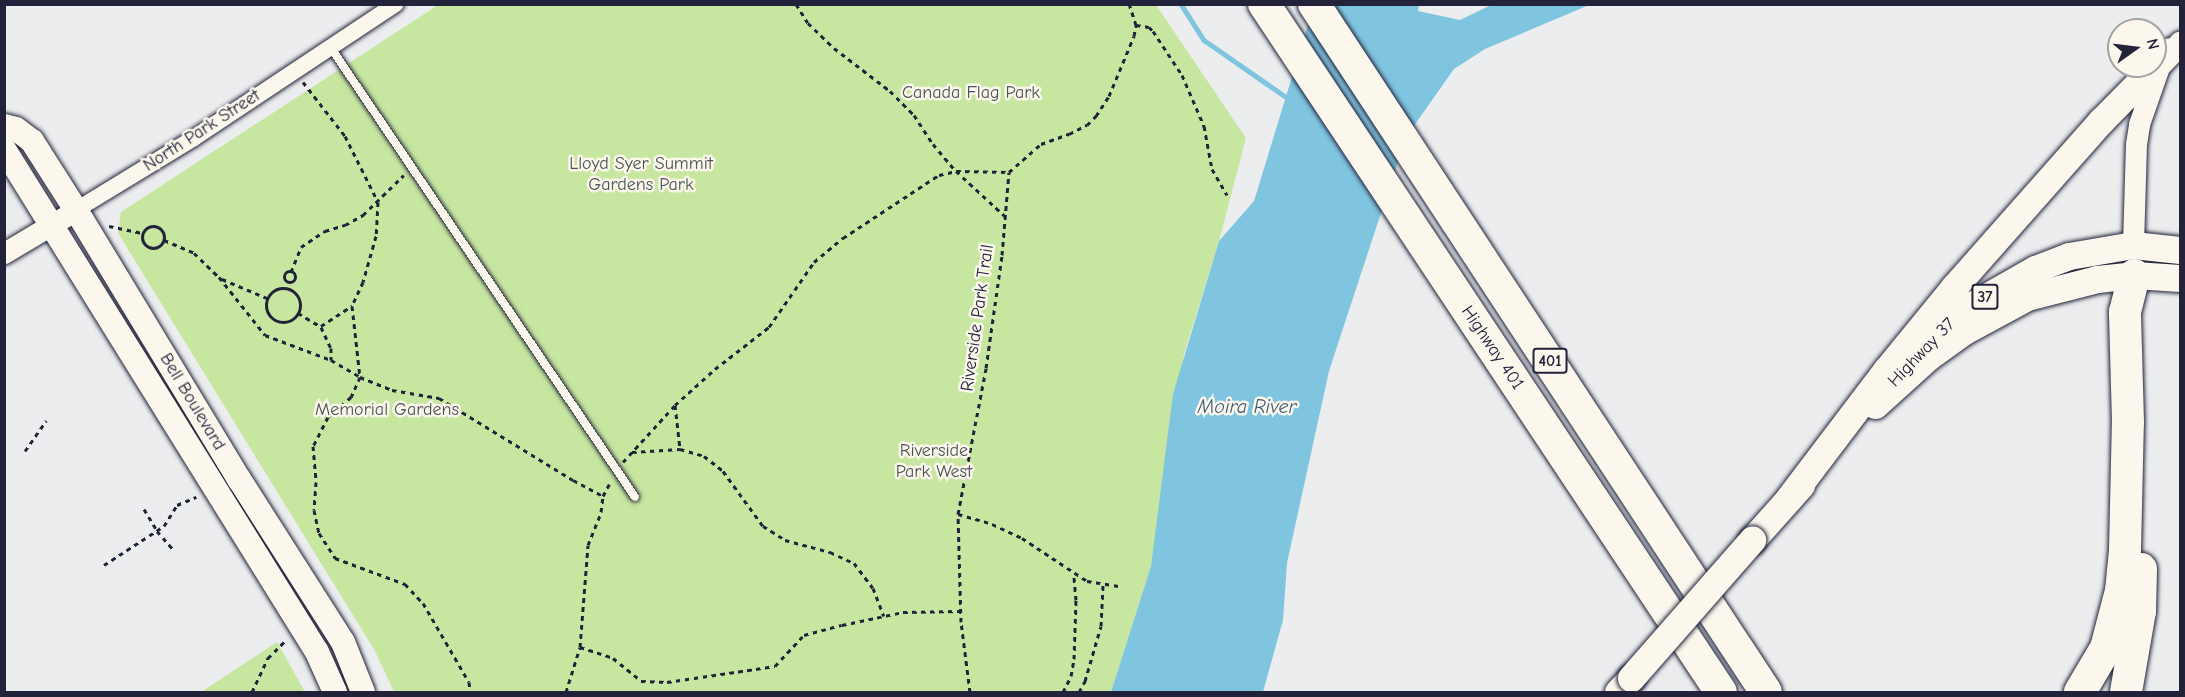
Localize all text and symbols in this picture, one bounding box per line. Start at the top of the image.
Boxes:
north arrow [2107,18,2167,78]
text: N [2143,37,2163,51]
park label: Canada Flag Park [902,82,1040,104]
street label: North Park Street [140,85,264,177]
park label: Lloyd Syer Summit Gardens Park [569,154,713,196]
street label: Riverside Park Trail [957,243,999,393]
road number: 37 [1970,284,2000,310]
street label: Highway 401 [1456,302,1528,394]
street label: Highway 37 [1884,314,1960,392]
road number: 401 [1532,348,1568,374]
street label: Bell Boulevard [155,350,229,454]
water label: Moira River [1197,394,1297,418]
park label: Memorial Gardens [315,399,459,421]
park label: Riverside Park West [896,441,972,484]

